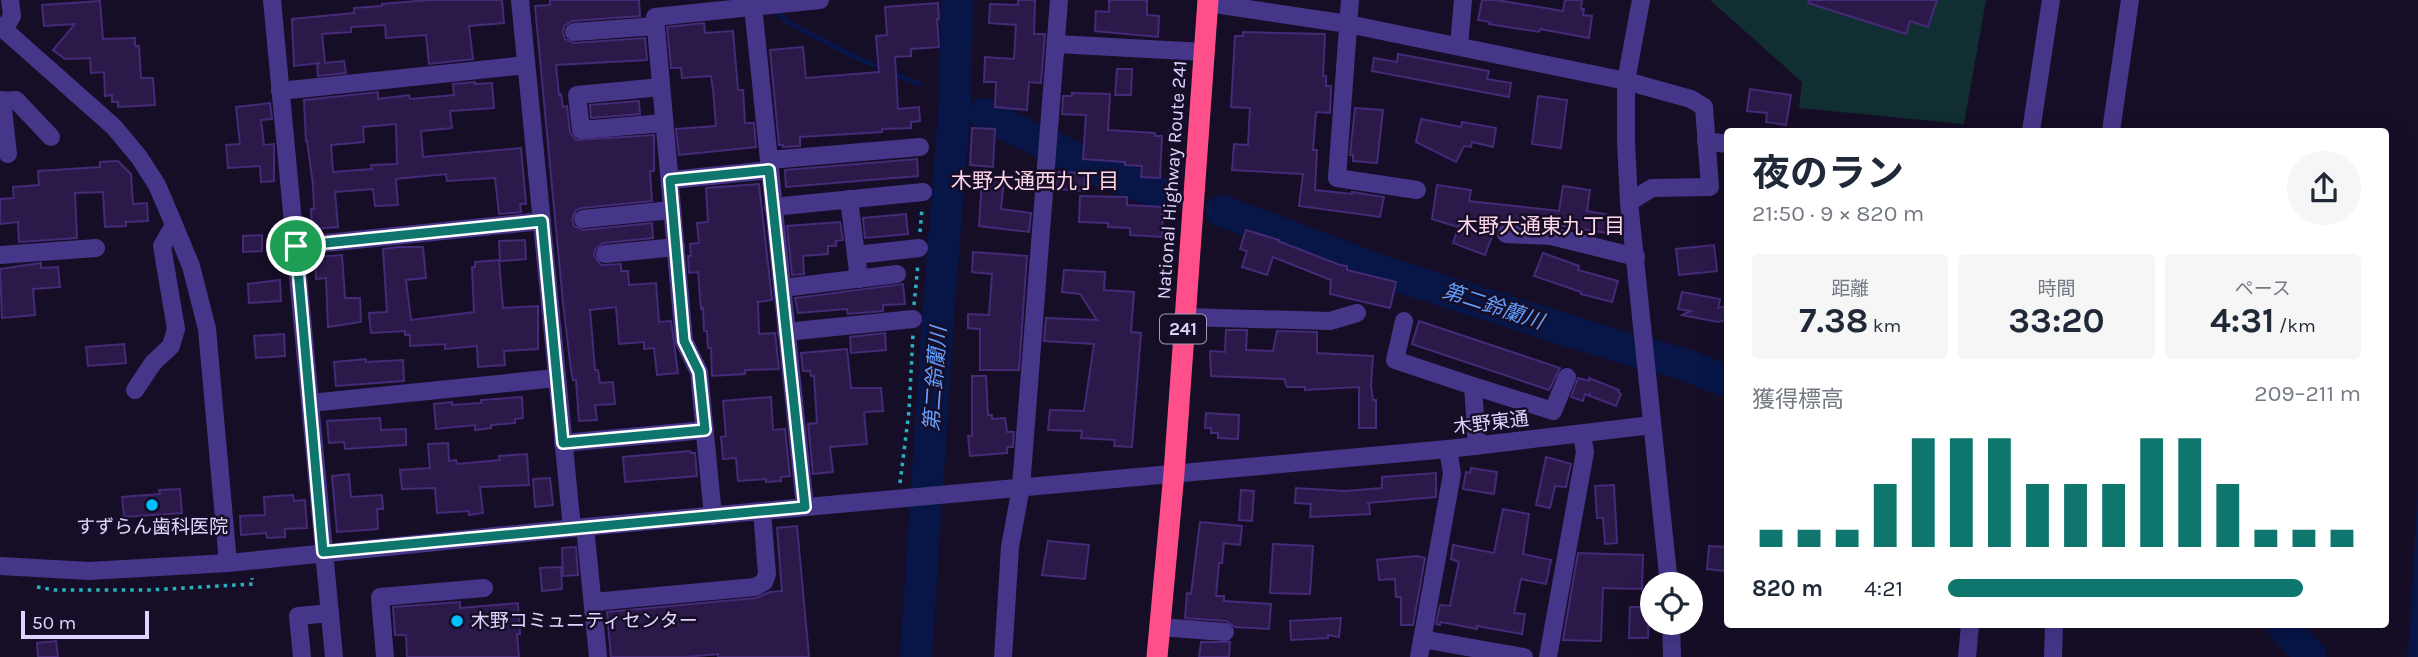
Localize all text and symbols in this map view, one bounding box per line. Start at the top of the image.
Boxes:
street label: National Highway Route 241 [1153,60,1191,300]
text: 夜のラン [1752,151,1904,196]
button: share [2287,151,2361,225]
district label: 木野大通西九丁目 [951,169,1119,193]
text: 21:50 · 9 × 820 m [1752,200,1924,227]
district label: 木野大通東九丁目 [1457,214,1625,238]
pin [266,216,326,276]
icon: arrive [277,227,315,265]
water label: 第二鈴蘭川 [1439,278,1549,334]
text: 距離 [1831,278,1869,300]
text: 時間 [2037,278,2076,300]
text: ペース [2235,278,2291,300]
text: 7.38 [1799,300,1868,341]
text: 33:20 [2008,300,2105,341]
text: 4:31 [2210,300,2274,341]
road number: 241 [1160,314,1206,344]
text: km [1868,315,1901,337]
text: /km [2274,315,2316,337]
water label: 第二鈴蘭川 [919,324,951,432]
text: 209–211 m [2254,380,2361,407]
text: 獲得標高 [1752,386,1844,413]
street label: 木野東通 [1452,407,1530,439]
marker: すずらん歯科医院 [144,497,160,513]
place label: すずらん歯科医院 [76,516,228,538]
map controls [1640,572,1703,635]
button: locate [1640,572,1703,635]
text: 820 m [1752,575,1823,602]
text: 4:21 [1864,575,1903,602]
scale bar [21,608,149,640]
place label: 木野コミュニティセンター [471,610,698,632]
text: 50 m [32,612,76,634]
marker: 木野コミュニティセンター [449,613,465,629]

